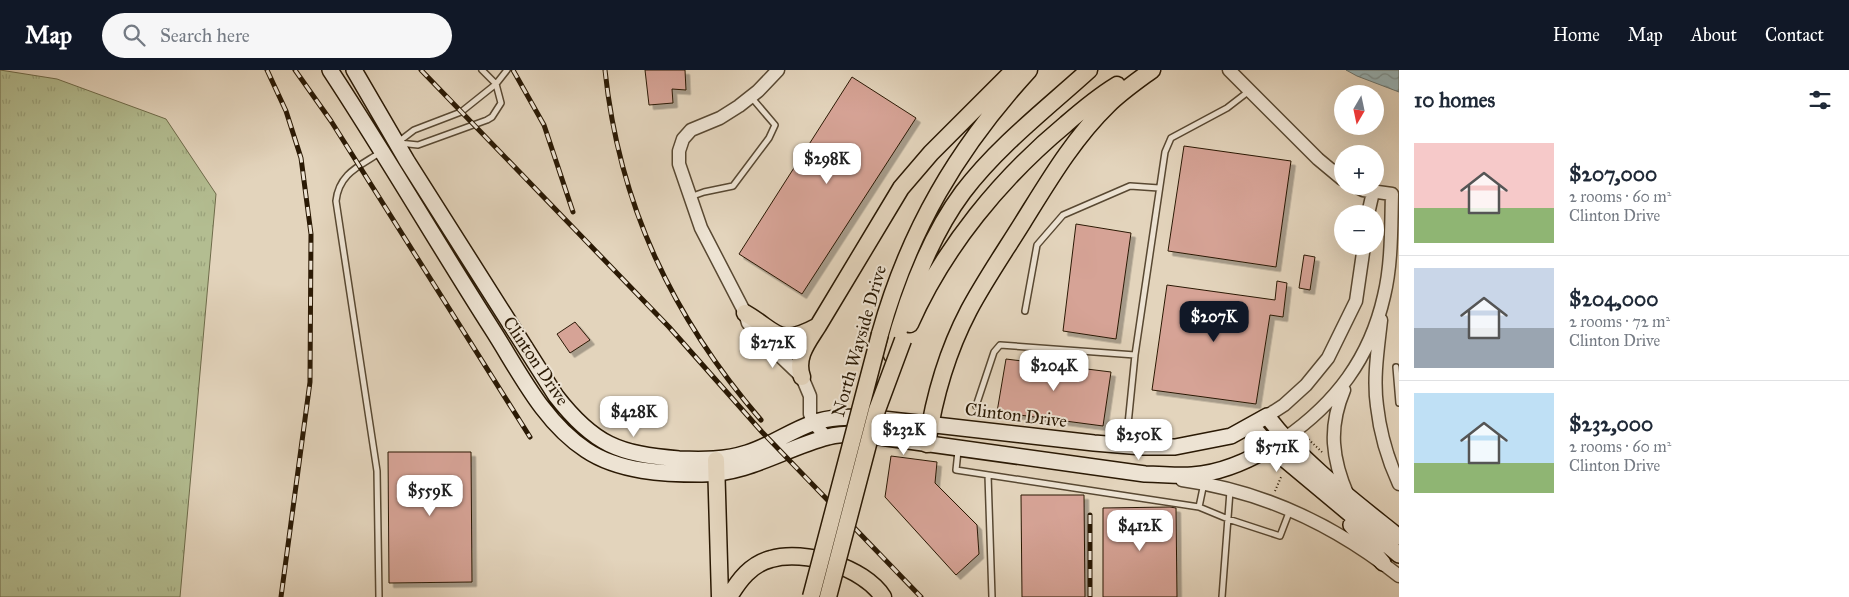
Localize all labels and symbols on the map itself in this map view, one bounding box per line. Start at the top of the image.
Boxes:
north arrow [1334,85,1384,135]
pin: $298K [792,142,862,185]
street label: North Wayside Drive [827,263,891,419]
pin: $207K [1179,300,1249,343]
street label: Clinton Drive [498,312,574,410]
pin: $272K [738,326,808,369]
pin: $204K [1019,350,1089,392]
pin: $428K [599,396,669,438]
street label: Clinton Drive [964,398,1068,432]
pin: $232K [869,414,939,456]
pin: $250K [1104,418,1174,461]
pin: $571K [1242,430,1312,473]
pin: $559K [395,474,465,517]
pin: $412K [1105,510,1175,552]

